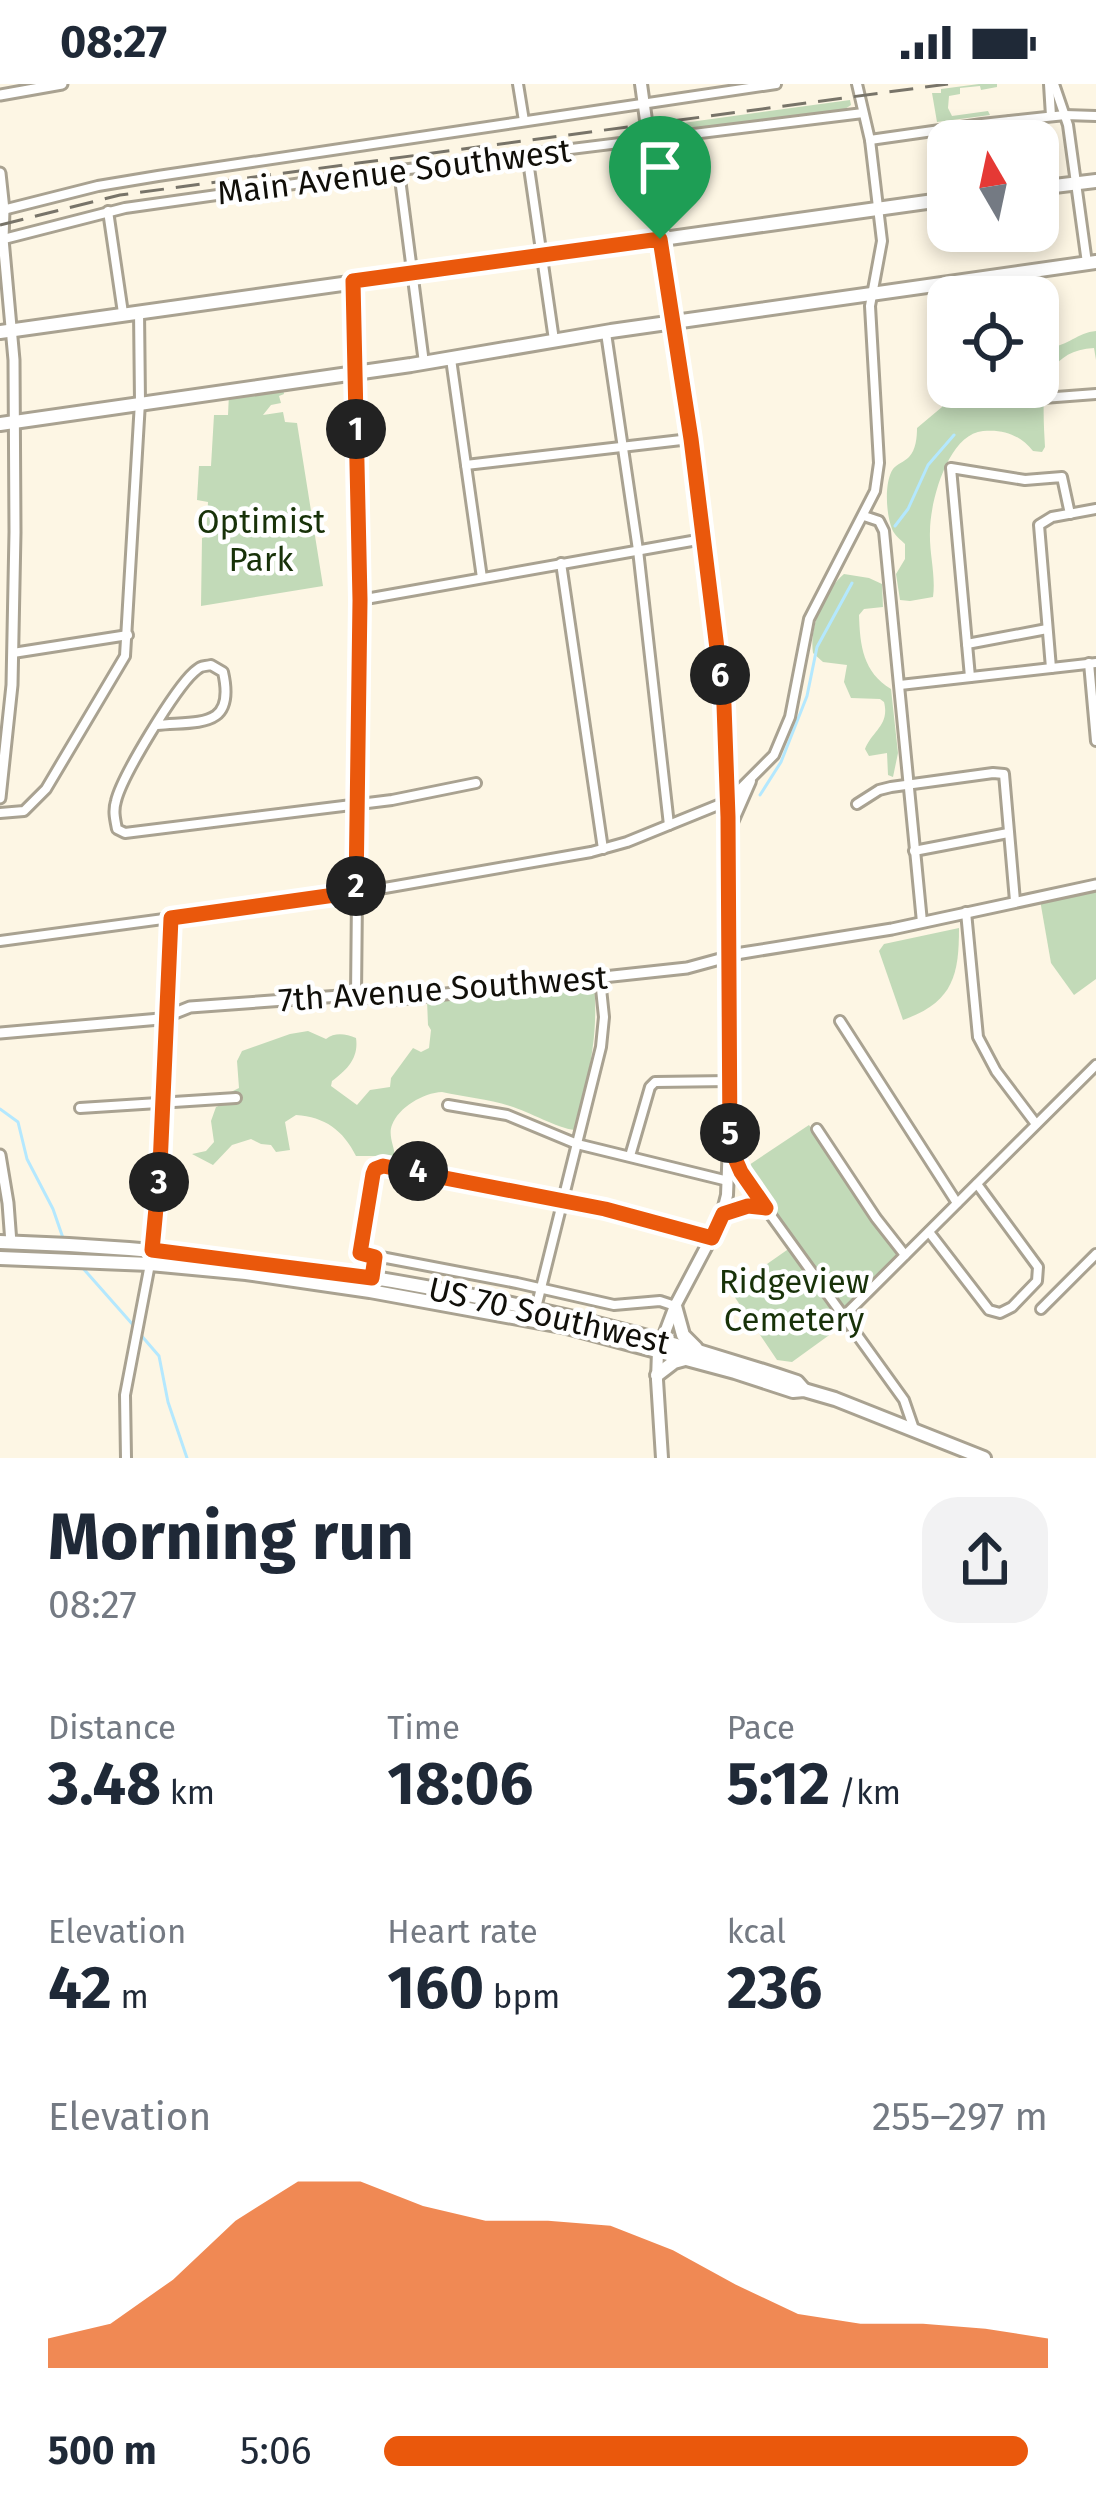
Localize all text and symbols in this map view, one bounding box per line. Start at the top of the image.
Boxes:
text: 08:27 [60,15,167,69]
pin [609,116,711,239]
north arrow [927,120,1059,252]
map controls [927,120,1059,408]
street label: Main Avenue Southwest [215,130,573,214]
icon: arrive [627,134,693,200]
button: locate [927,276,1059,408]
pin: 1 [326,399,386,459]
text: 1 [348,409,364,449]
park label: Optimist Park [197,502,325,580]
pin: 6 [690,645,750,705]
text: 6 [711,655,729,695]
pin: 2 [326,856,386,916]
text: 2 [347,866,365,906]
street label: 7th Avenue Southwest [277,958,609,1020]
pin: 5 [700,1103,760,1163]
text: 5 [721,1113,739,1153]
pin: 4 [388,1141,448,1201]
text: 4 [409,1151,427,1191]
pin: 3 [129,1152,189,1212]
text: 3 [150,1162,168,1202]
park label: Ridgeview Cemetery [719,1262,869,1340]
street label: US 70 Southwest [424,1269,674,1363]
text: Morning run [48,1497,414,1576]
button: share [922,1497,1048,1623]
text: 08:27 [48,1582,137,1628]
text: Distance [48,1708,176,1748]
text: Time [387,1708,460,1748]
text: Pace [727,1708,795,1748]
text: 3.48 [48,1748,161,1820]
text: 18:06 [387,1748,533,1820]
text: 5:12 [727,1748,830,1820]
text: km [161,1773,215,1813]
text: /km [830,1773,901,1813]
text: Elevation [48,1912,186,1952]
text: Heart rate [387,1912,538,1952]
text: kcal [727,1912,786,1952]
text: 42 [48,1952,112,2024]
text: 160 [387,1952,484,2024]
text: 236 [727,1952,822,2024]
text: m [112,1977,149,2017]
text: bpm [484,1977,560,2017]
text: Elevation [48,2094,211,2140]
text: 255–297 m [872,2094,1048,2140]
text: 500 m [48,2428,157,2474]
text: 5:06 [240,2428,311,2474]

